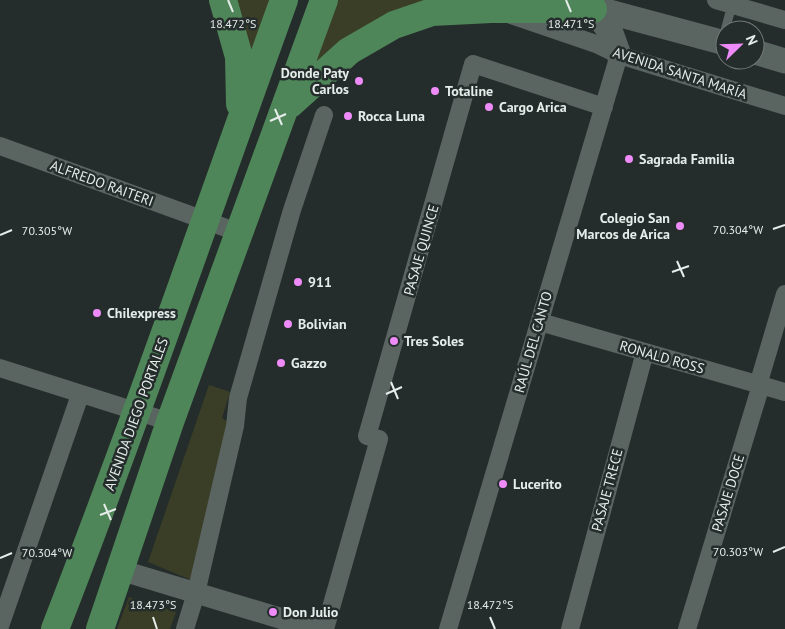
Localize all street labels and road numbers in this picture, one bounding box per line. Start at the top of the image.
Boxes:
street label: AVENIDA SANTA MARÍA [611,43,750,103]
street label: ALFREDO RAITERI [48,156,156,210]
street label: PASAJE QUINCE [399,202,443,298]
street label: RAÚL DEL CANTO [510,289,556,395]
street label: AVENIDA DIEGO PORTALES [100,335,172,493]
street label: RONALD ROSS [618,336,706,378]
street label: PASAJE TRECE [587,447,627,533]
street label: PASAJE DOCE [708,452,748,534]

